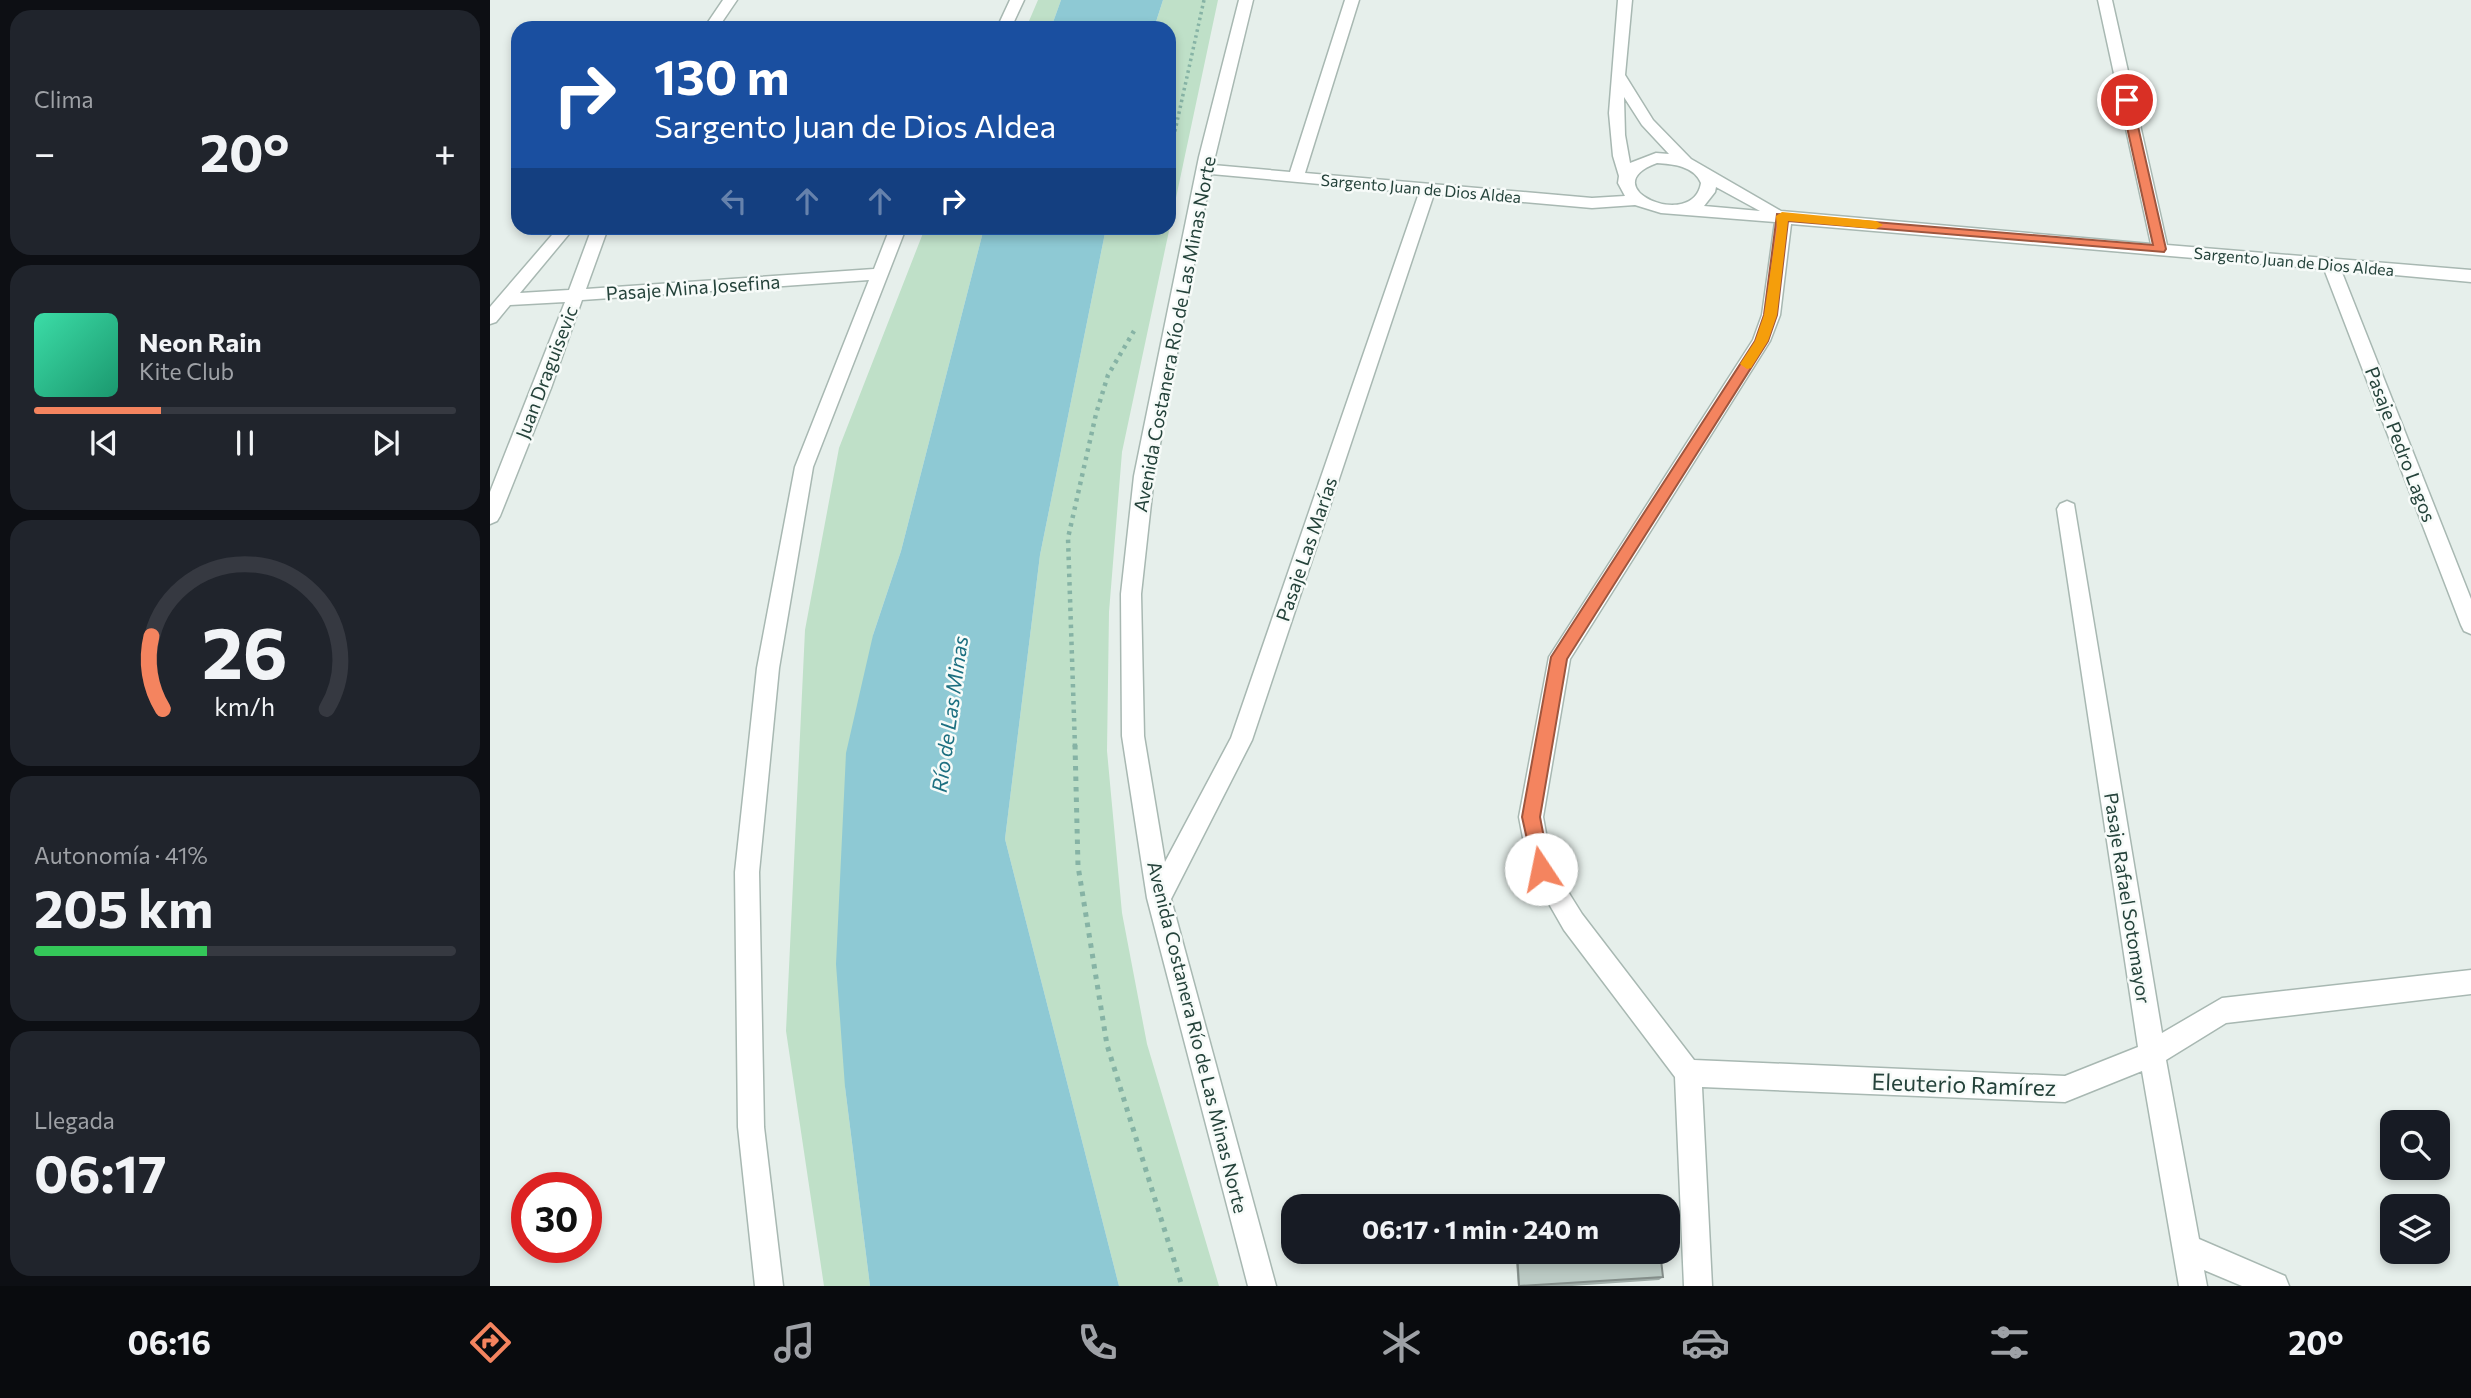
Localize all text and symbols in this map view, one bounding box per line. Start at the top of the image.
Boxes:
text: 130 m [654,45,789,105]
icon: right [539,49,630,140]
pin [2097,70,2157,130]
icon: arrive [2108,81,2146,119]
text: Clima [34,85,94,113]
text: Sargento Juan de Dios Aldea [654,105,1056,145]
text: 20° [200,119,290,183]
text: − [34,128,56,175]
text: + [434,128,456,175]
street label: Avenida Costanera Río de Las Minas Norte [1128,154,1220,514]
street label: Sargento Juan de Dios Aldea [1320,170,1522,206]
icon: left [715,182,753,220]
icon: ahead [788,182,826,220]
icon: ahead [861,182,899,220]
icon: right [934,182,972,220]
street label: Sargento Juan de Dios Aldea [2193,243,2395,279]
street label: Pasaje Mina Josefina [605,269,781,305]
street label: Juan Draguisevic [510,302,582,442]
text: Neon Rain [139,326,262,357]
text: Kite Club [139,357,234,385]
street label: Pasaje Pedro Lagos [2361,363,2441,525]
icon: previous [85,424,123,462]
icon: pause [226,424,264,462]
icon: next [367,424,405,462]
street label: Pasaje Las Marías [1271,474,1341,624]
text: 26 [202,605,288,694]
water label: Río de Las Minas [926,634,972,794]
text: km/h [215,691,275,721]
street label: Pasaje Rafael Sotomayor [2100,791,2156,1006]
position arrow [1504,832,1578,906]
text: Autonomía · 41% [34,841,208,869]
street label: Avenida Costanera Río de Las Minas Norte [1143,859,1253,1215]
text: 205 km [34,875,213,939]
street label: Eleuterio Ramírez [1871,1067,2057,1101]
text: Llegada [34,1106,115,1134]
map controls [2380,1110,2450,1264]
button: search [2380,1110,2450,1180]
text: 06:17 [34,1140,167,1204]
speed limit sign: 30 [511,1172,602,1263]
button: layers [2380,1194,2450,1264]
text: 06:17 · 1 min · 240 m [1362,1213,1599,1244]
icon: directions [466,1318,515,1367]
icon: music [770,1318,819,1367]
icon: phone [1073,1318,1122,1367]
icon: climate [1377,1318,1426,1367]
icon: car [1681,1318,1730,1367]
icon: filters [1985,1318,2034,1367]
text: 06:16 [127,1322,211,1362]
text: 20° [2288,1322,2344,1362]

